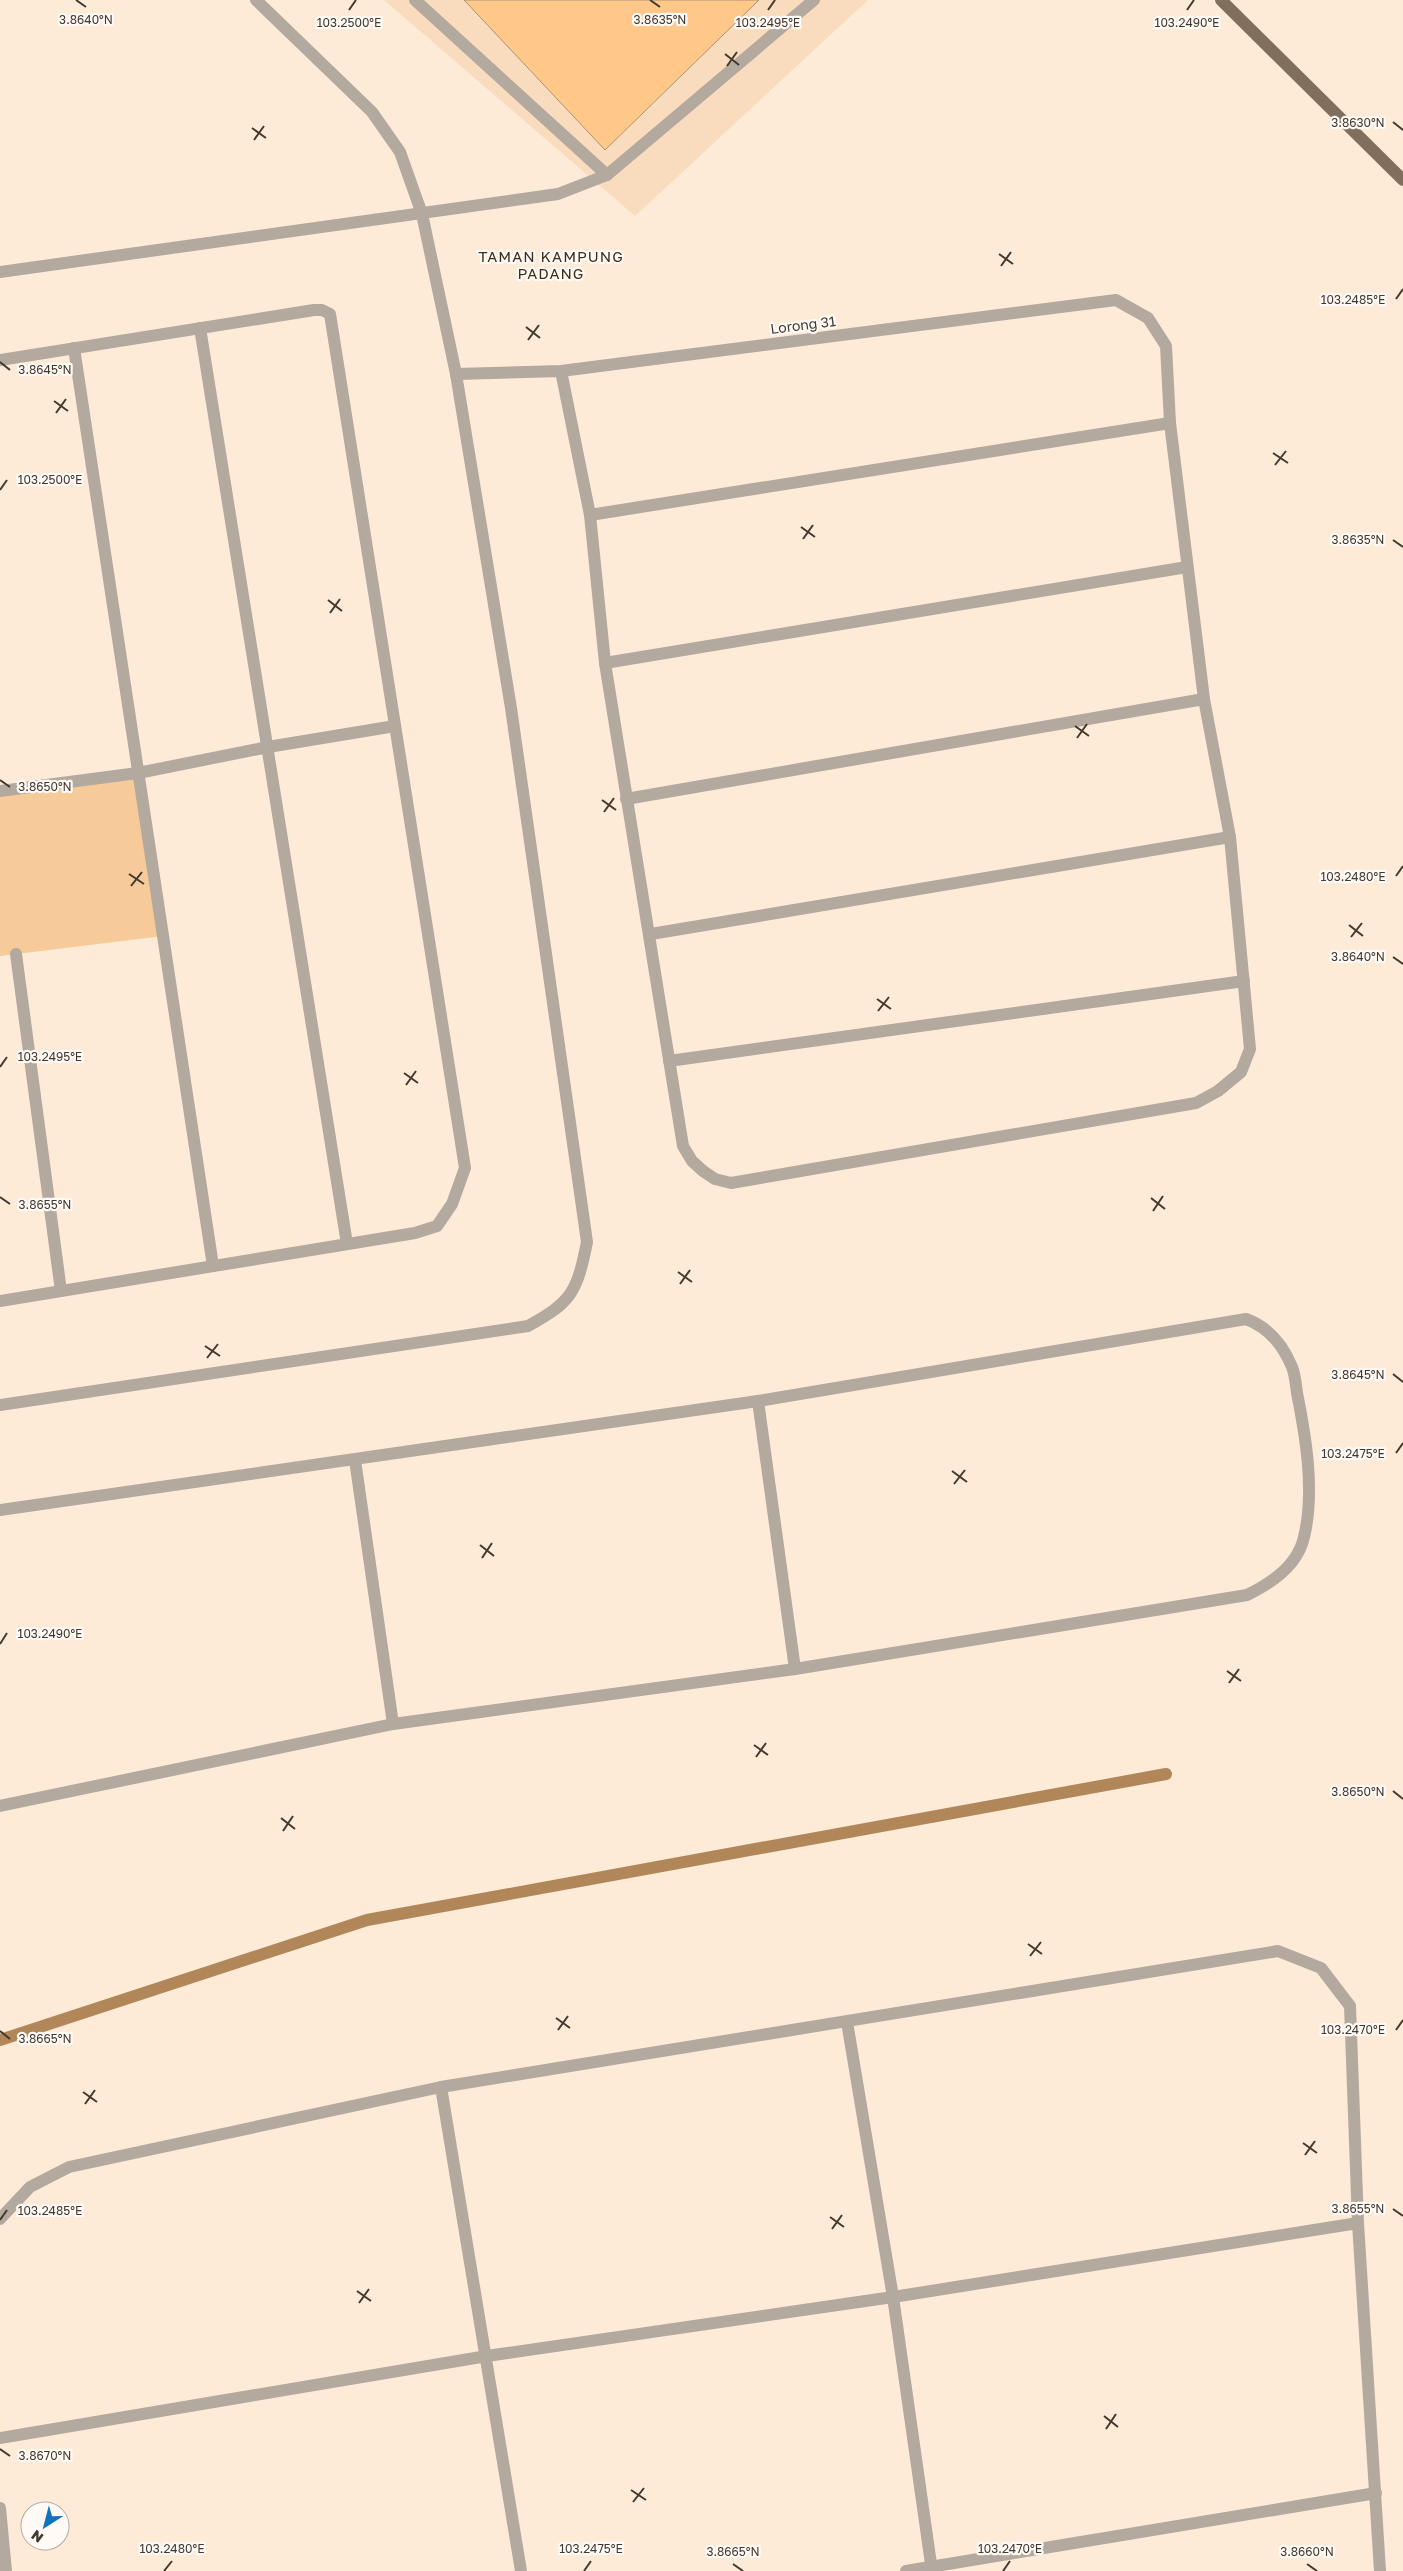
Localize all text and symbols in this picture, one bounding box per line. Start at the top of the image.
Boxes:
text: 3.8640°N [59,12,113,27]
text: 3.8635°N [634,12,686,27]
text: 103.2500°E [317,15,381,30]
text: 103.2495°E [736,15,800,30]
text: 103.2490°E [1155,15,1219,30]
text: 3.8630°N [1331,115,1385,130]
district label: TAMAN KAMPUNG PADANG [478,247,624,282]
text: 103.2485°E [1321,292,1385,307]
street label: Lorong 31 [769,312,837,337]
text: 3.8645°N [18,362,72,377]
text: 103.2500°E [18,472,82,487]
text: 3.8635°N [1332,532,1384,547]
text: 3.8650°N [18,779,72,794]
text: 103.2480°E [1321,869,1385,884]
text: 3.8640°N [1331,949,1385,964]
text: 103.2495°E [18,1049,82,1064]
text: 3.8655°N [19,1197,71,1212]
text: 3.8645°N [1331,1367,1385,1382]
text: 103.2475°E [1321,1446,1385,1461]
text: 103.2490°E [18,1626,82,1641]
text: 3.8650°N [1331,1784,1385,1799]
text: 103.2470°E [1321,2022,1385,2037]
text: 3.8665°N [18,2031,72,2046]
text: 3.8655°N [1332,2201,1384,2216]
text: 103.2485°E [18,2203,82,2218]
text: 3.8670°N [19,2448,71,2463]
north arrow [20,2501,70,2551]
text: N [28,2527,46,2547]
text: 103.2480°E [140,2541,204,2556]
text: 103.2475°E [559,2541,623,2556]
text: 103.2470°E [978,2541,1042,2556]
text: 3.8665°N [706,2544,760,2559]
text: 3.8660°N [1280,2544,1334,2559]

